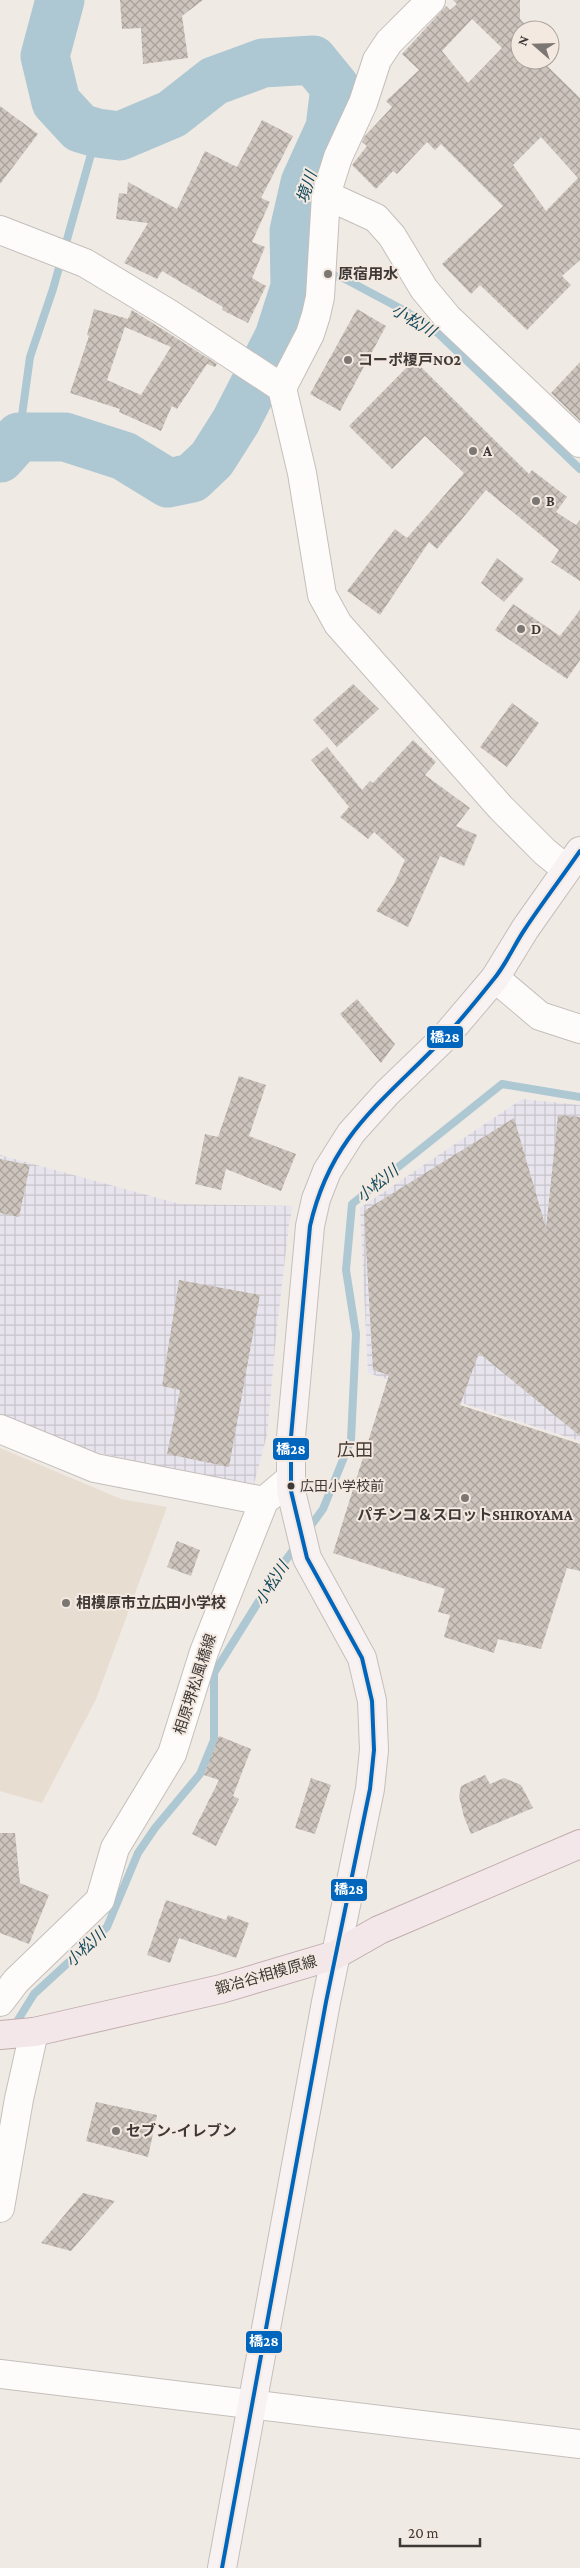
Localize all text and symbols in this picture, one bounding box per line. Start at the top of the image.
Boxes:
north arrow [510,20,560,70]
text: N [514,33,532,48]
water label: 境川 [293,167,320,205]
place label: 原宿用水 [338,266,398,282]
marker: 原宿用水 [322,268,334,280]
water label: 小松川 [389,301,440,341]
place label: コーポ榎戸NO2 [358,352,462,368]
marker: コーポ榎戸NO2 [342,354,354,366]
place label: A [482,443,493,459]
marker: A [467,445,479,457]
place label: B [546,493,555,509]
marker: B [530,495,542,507]
place label: D [531,621,541,637]
marker: D [515,623,527,635]
line badge: 橋28 [426,1025,464,1049]
text: 橋28 [430,1029,460,1045]
water label: 小松川 [353,1160,403,1205]
line badge: 橋28 [272,1437,310,1461]
district label: 広田 [337,1440,373,1460]
text: 橋28 [276,1441,306,1457]
place label: 広田小学校前 [300,1478,384,1494]
marker: 広田小学校前 [286,1481,296,1491]
marker: パチンコ＆スロットSHIROYAMA [459,1492,471,1504]
place label: パチンコ＆スロットSHIROYAMA [357,1507,574,1523]
water label: 小松川 [251,1557,293,1608]
place label: 相模原市立広田小学校 [76,1595,226,1611]
marker: 相模原市立広田小学校 [60,1597,72,1609]
street label: 相原堺松風橋線 [171,1632,219,1736]
line badge: 橋28 [330,1878,368,1902]
text: 橋28 [334,1881,364,1897]
water label: 小松川 [62,1923,110,1970]
street label: 鍛冶谷相模原線 [213,1953,319,1997]
place label: セブン-イレブン [126,2122,237,2139]
marker: セブン-イレブン [110,2125,122,2137]
line badge: 橋28 [245,2330,283,2354]
text: 橋28 [249,2333,279,2349]
scale bar [400,2516,480,2548]
text: 20 m [408,2525,439,2541]

